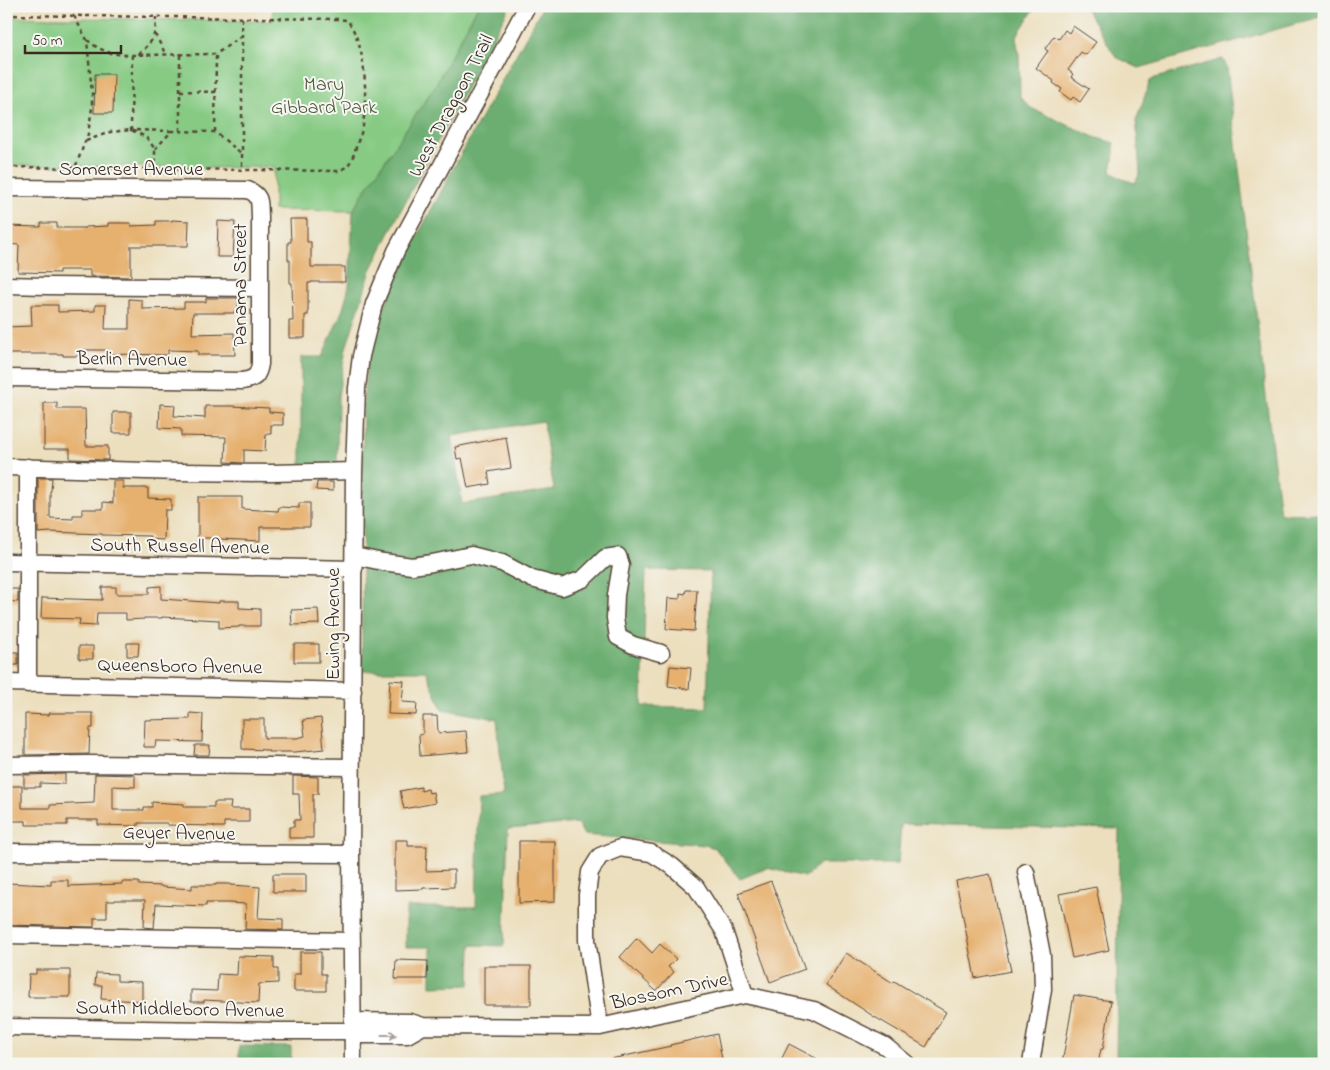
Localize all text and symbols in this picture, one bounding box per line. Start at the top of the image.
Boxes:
scale bar [25,22,121,54]
text: 50 m [32,30,63,52]
street label: West Dragoon Trail [402,30,503,183]
park label: Mary Gibbard Park [271,71,377,123]
street label: Somerset Avenue [59,156,203,185]
street label: Panama Street [227,223,256,347]
street label: Berlin Avenue [76,345,187,376]
street label: South Russell Avenue [90,531,270,564]
street label: Ewing Avenue [320,568,350,680]
street label: Queensboro Avenue [97,652,263,683]
street label: Geyer Avenue [122,819,236,850]
street label: Blossom Drive [607,966,731,1019]
street label: South Middleboro Avenue [75,994,285,1027]
one-way arrow [380,1030,397,1040]

